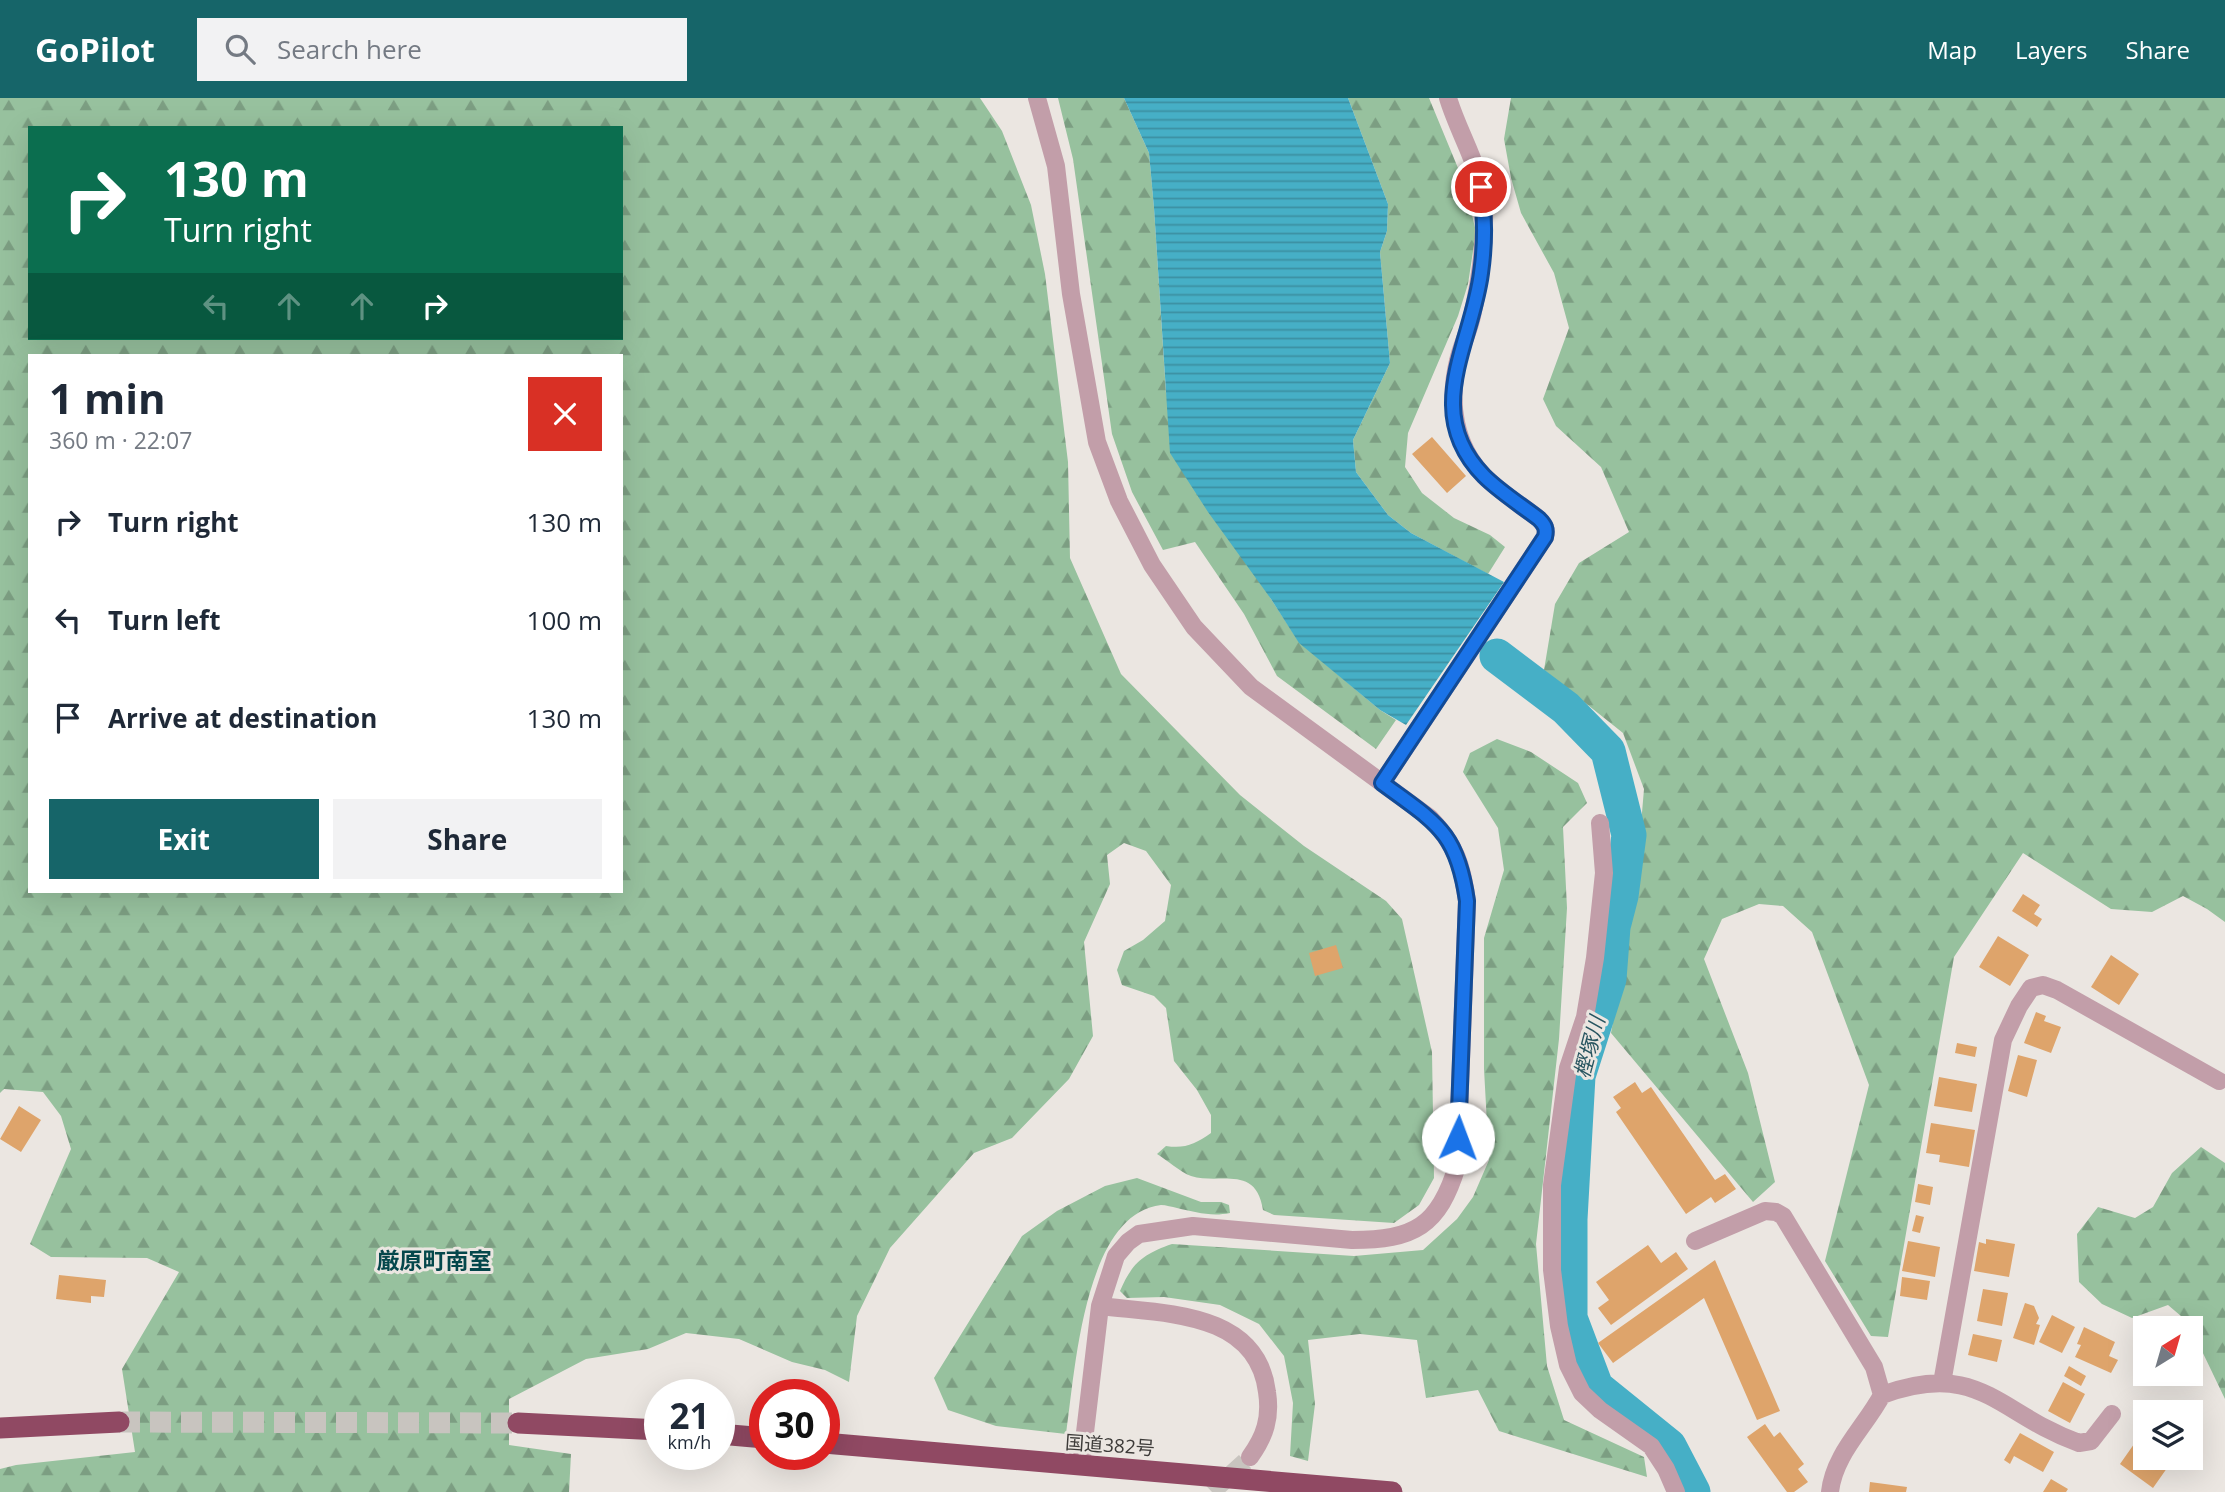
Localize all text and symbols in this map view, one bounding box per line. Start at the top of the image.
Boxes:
search box [197,18,687,81]
text: GoPilot [35,27,155,72]
icon: search [221,30,259,68]
text: Search here [277,31,422,67]
text: Map [1927,33,1977,66]
text: Layers [2015,33,2088,66]
text: Share [2126,33,2190,66]
text: 130 m [164,145,309,211]
icon: right [49,154,140,245]
pin [1451,157,1511,217]
icon: arrive [1462,168,1500,206]
text: Turn right [164,208,312,251]
icon: left [197,287,235,325]
icon: ahead [270,287,308,325]
icon: ahead [343,287,381,325]
icon: right [416,287,454,325]
text: 1 min [49,369,166,426]
button: close [528,377,602,451]
text: 360 m · 22:07 [49,424,192,456]
icon: right [49,503,87,541]
text: Turn right [108,504,239,540]
text: 130 m [527,504,602,540]
icon: left [49,601,87,639]
text: Turn left [108,602,220,638]
text: 100 m [527,602,602,638]
icon: arrive [49,699,87,737]
text: Arrive at destination [108,700,377,736]
text: 130 m [527,700,602,736]
button: Exit [49,799,319,879]
button: Share [333,799,602,879]
water label: 樫塚川 [1567,1011,1611,1081]
position arrow [1421,1101,1495,1175]
district label: 厳原町南室 [377,1244,492,1276]
north arrow [2133,1316,2203,1386]
map controls [2133,1316,2203,1470]
speed limit sign: 30 [749,1379,840,1470]
text: 21 [669,1392,710,1439]
button: layers [2133,1400,2203,1470]
street label: 国道382号 [1064,1429,1156,1461]
text: km/h [668,1430,711,1454]

